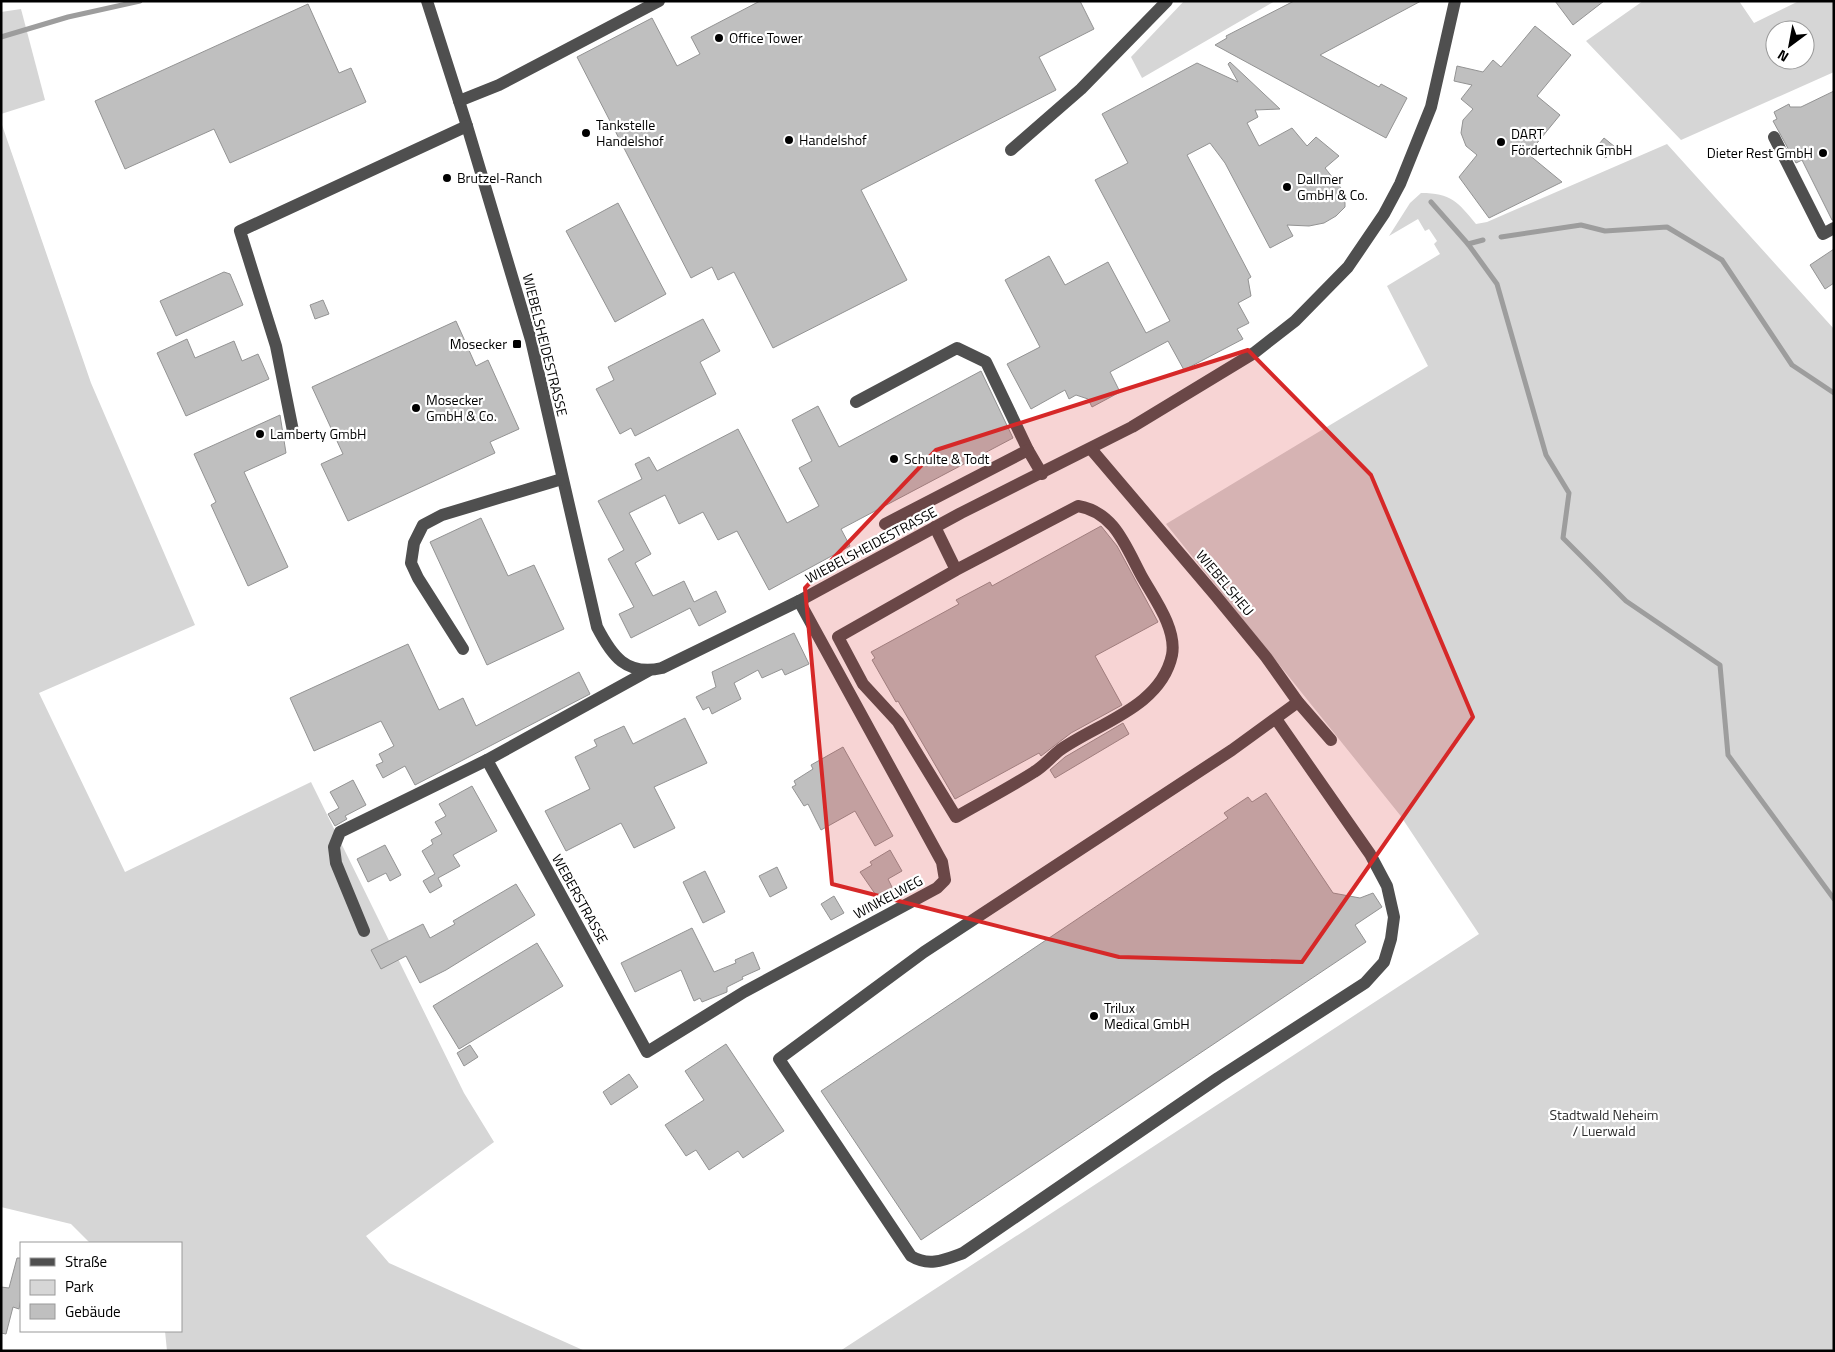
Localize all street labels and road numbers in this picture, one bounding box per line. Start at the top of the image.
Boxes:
street label: WIEBELSHEIDESTRASSE [518,271,573,419]
street label: WIEBELSHEIDESTRASSE [801,501,940,588]
street label: WIEBELSHEU [1191,545,1259,620]
street label: WEBERSTRASSE [547,850,614,948]
street label: WINKELWEG [849,870,926,924]

